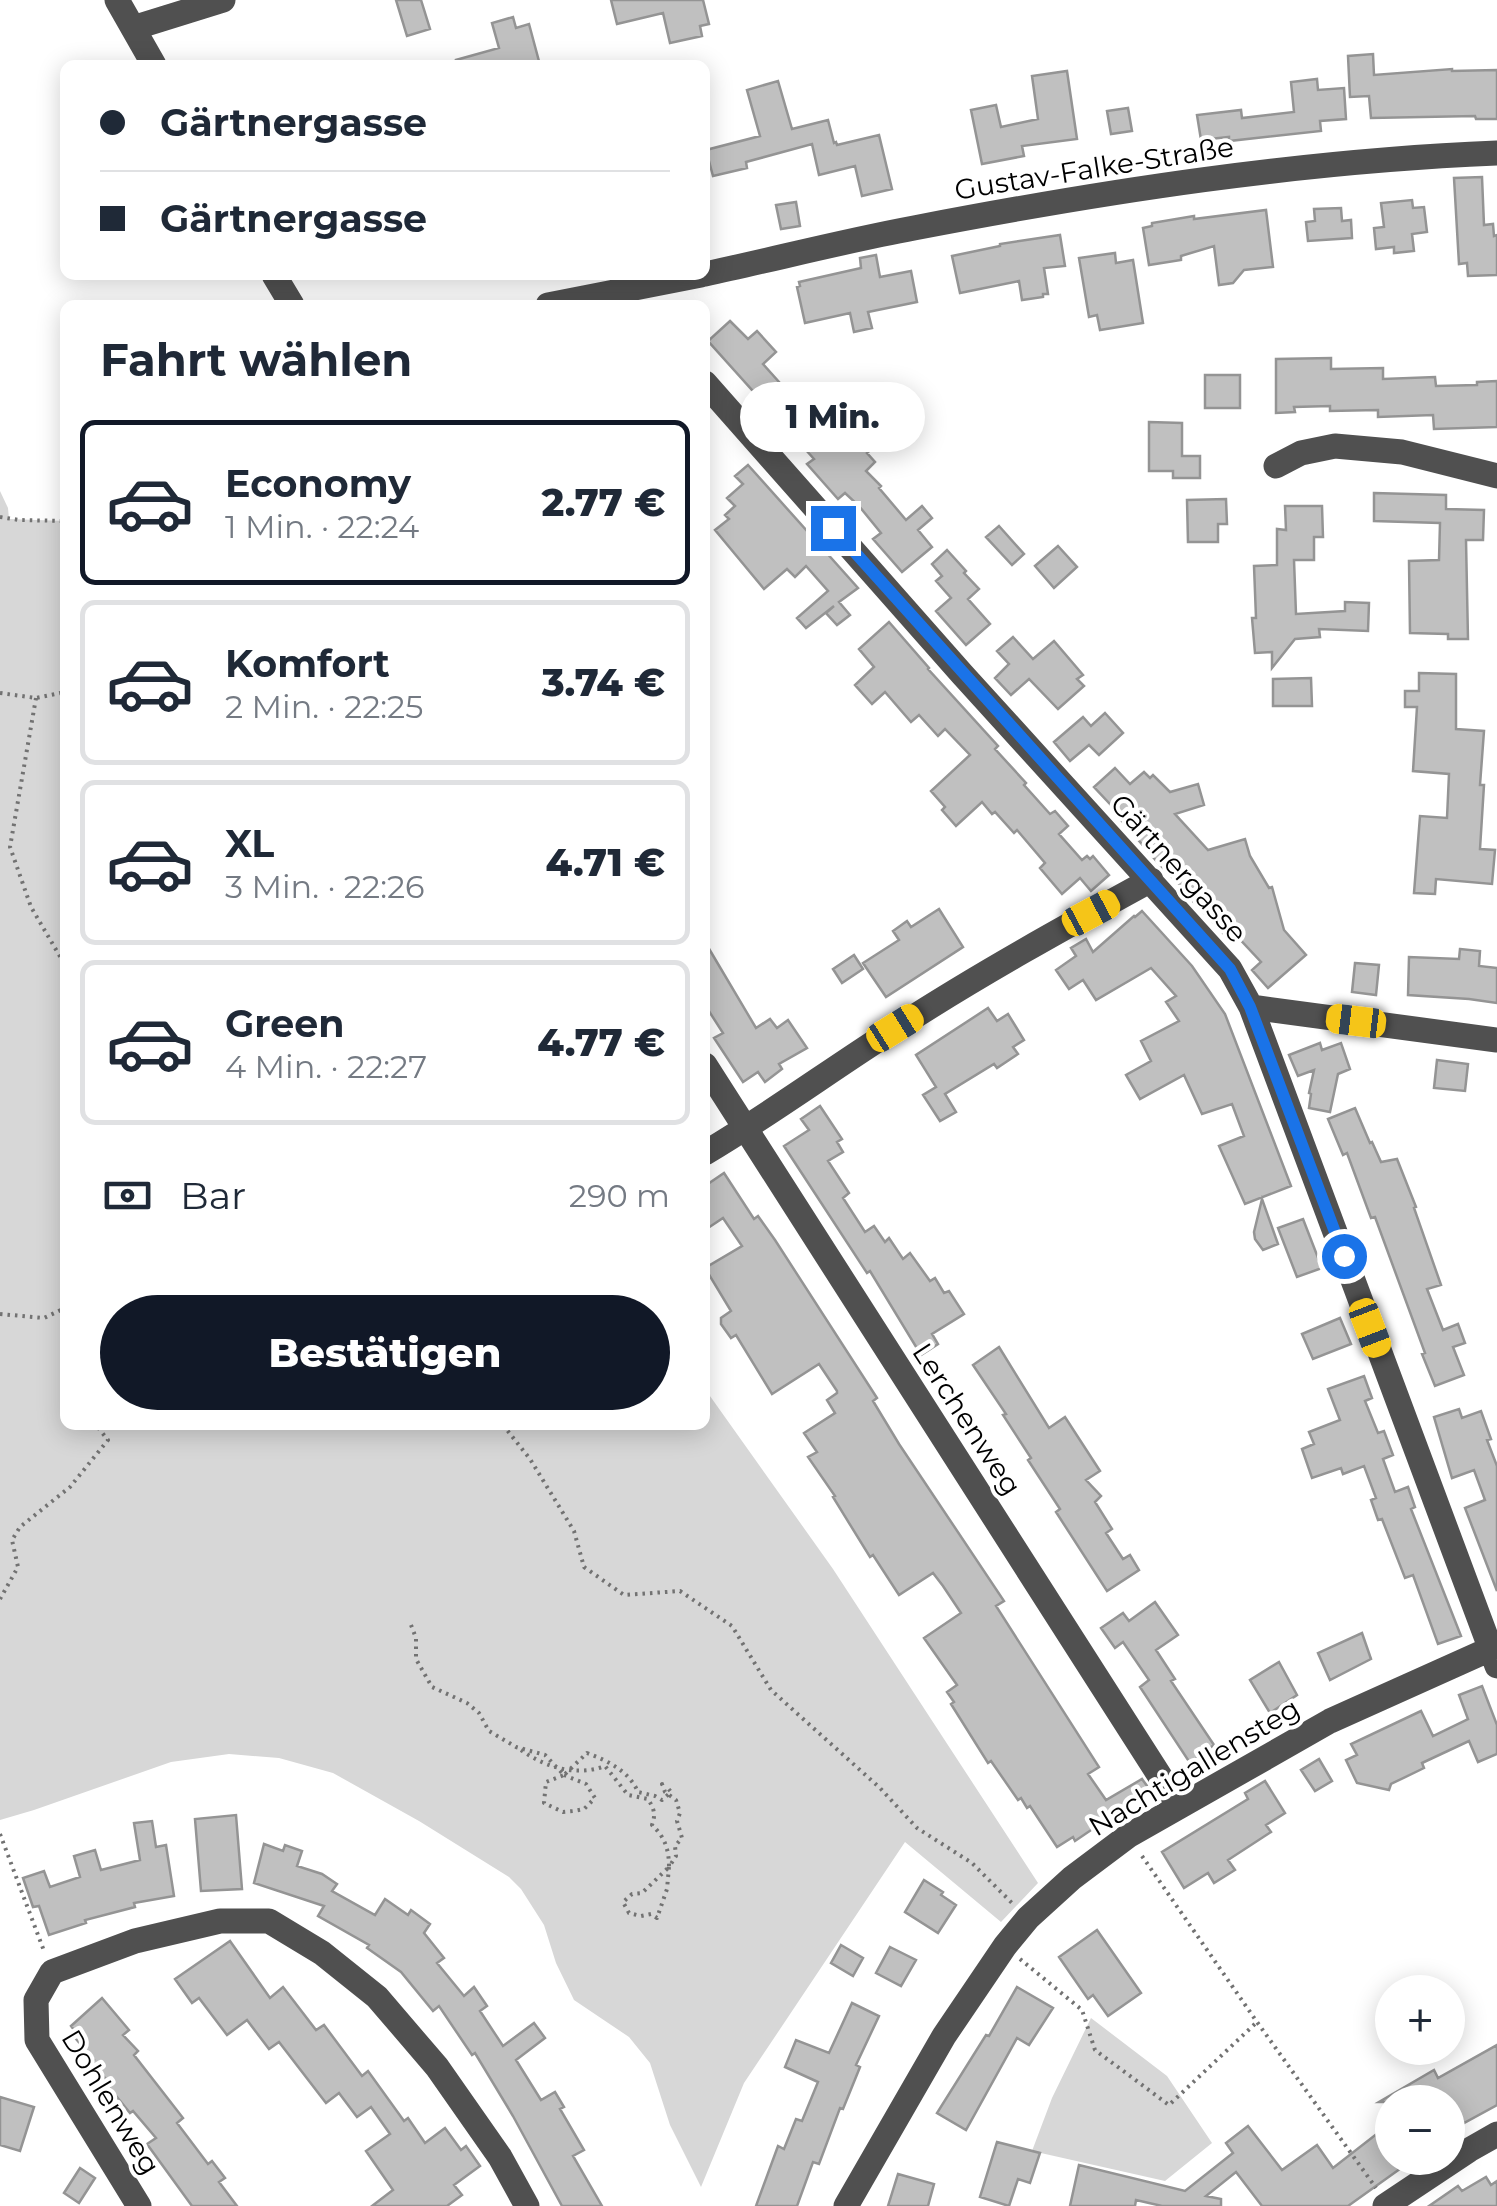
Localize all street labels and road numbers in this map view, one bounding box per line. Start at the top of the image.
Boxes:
street label: Gustav-Falke-Straße [952,129,1236,207]
street label: Gärtnergasse [1104,787,1254,949]
street label: Lerchenweg [905,1337,1029,1501]
street label: Nachtigallensteg [1082,1691,1306,1843]
street label: Dohlenweg [54,2023,168,2181]

